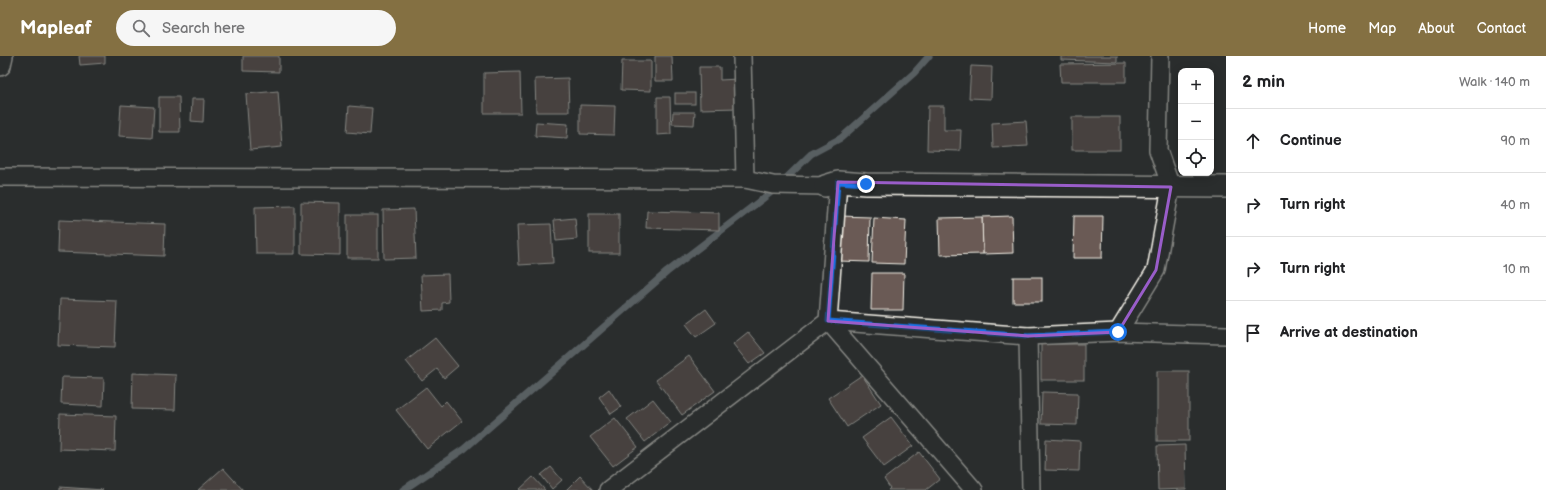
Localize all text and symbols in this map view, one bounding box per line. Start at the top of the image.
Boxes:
search box [116,10,396,46]
text: Mapleaf [20,17,92,40]
icon: search [130,17,152,39]
text: Search here [162,19,245,38]
text: Home [1308,20,1346,37]
text: Map [1368,20,1396,37]
text: About [1418,20,1455,37]
text: Contact [1477,20,1526,37]
map controls [1178,68,1214,176]
button: + [1178,68,1214,104]
text: 2 min [1242,72,1285,92]
text: Walk · 140 m [1459,74,1530,90]
button: − [1178,104,1214,140]
icon: ahead [1242,130,1264,152]
text: Continue [1280,131,1342,150]
text: 90 m [1501,133,1530,149]
button: locate [1178,140,1214,176]
route end [857,175,875,193]
icon: right [1242,194,1264,216]
text: Turn right [1280,195,1345,214]
text: 40 m [1500,197,1530,213]
icon: right [1242,258,1264,280]
text: Turn right [1280,259,1345,278]
text: 10 m [1503,261,1530,277]
icon: arrive [1242,322,1264,344]
route start [1109,323,1127,341]
text: Arrive at destination [1280,323,1418,342]

